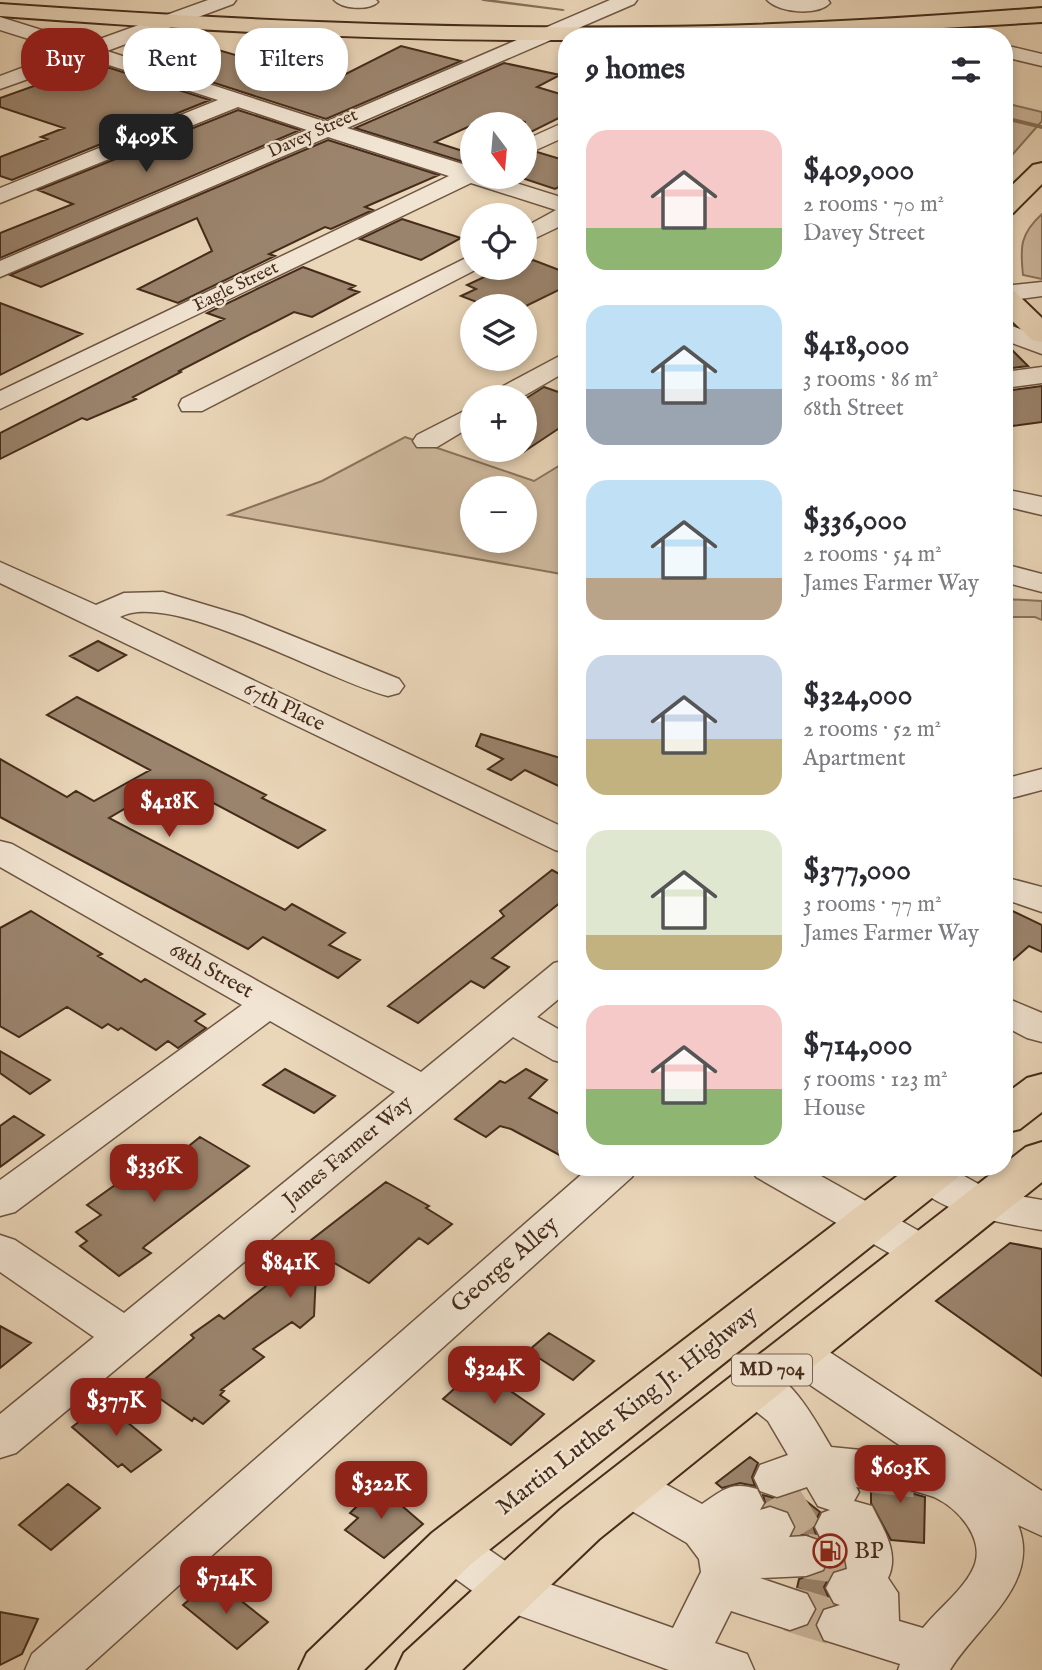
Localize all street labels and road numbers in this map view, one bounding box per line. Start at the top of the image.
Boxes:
street label: Davey Street [265,104,361,164]
street label: Eagle Street [190,257,282,317]
street label: 67th Place [239,676,329,738]
street label: 68th Street [164,937,258,1005]
street label: James Farmer Way [276,1090,419,1215]
street label: George Alley [445,1210,566,1320]
street label: Martin Luther King Jr. Highway [490,1299,764,1523]
road number: MD 704 [732,1354,812,1386]

